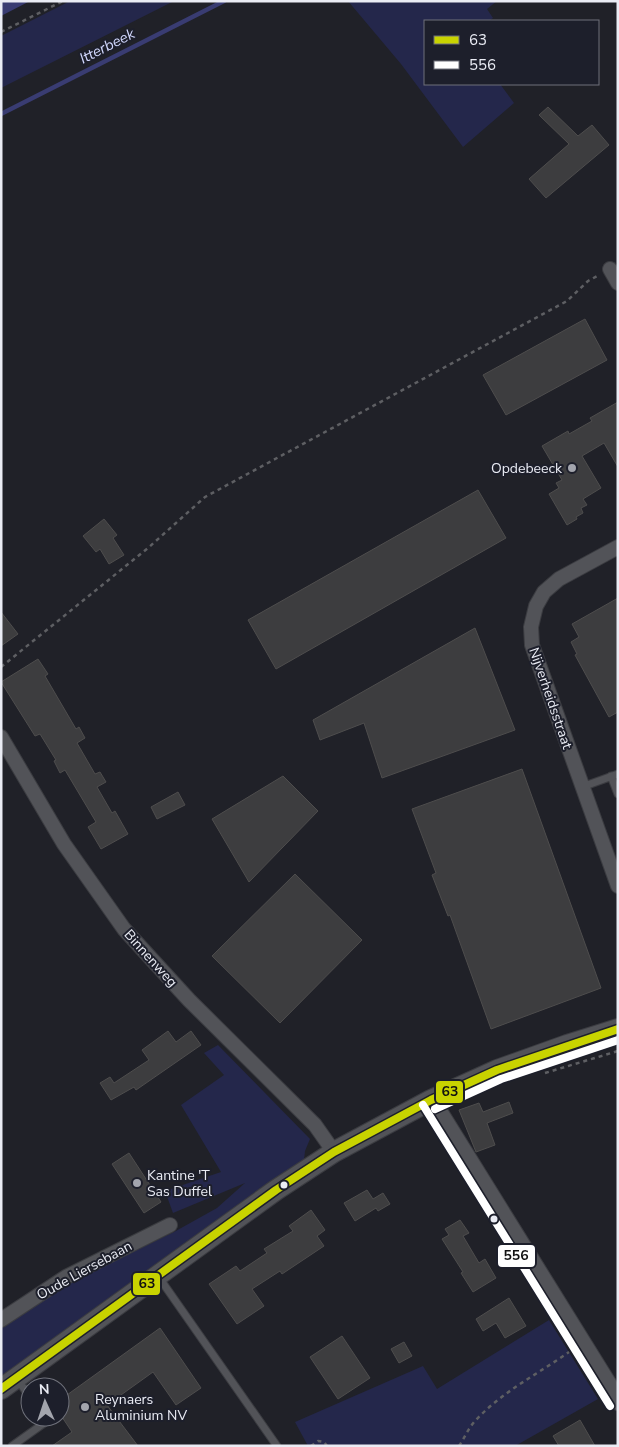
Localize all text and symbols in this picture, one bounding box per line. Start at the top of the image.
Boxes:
legend [424,20,599,85]
water label: Itterbeek [76,23,139,68]
text: 63 [469,30,487,50]
text: 556 [469,55,496,75]
place label: Opdebeeck [491,459,563,478]
marker: Opdebeeck [566,462,578,474]
street label: Nijverheidsstraat [524,645,577,752]
street label: Binnenweg [120,925,182,991]
line badge: 63 [435,1080,464,1104]
text: 63 [442,1082,458,1101]
place label: Kantine 'T Sas Duffel [147,1166,213,1201]
marker: Kantine 'T Sas Duffel [131,1177,143,1189]
unlabelled marker [279,1180,289,1190]
unlabelled marker [489,1214,499,1224]
street label: Oude Liersebaan [33,1236,135,1304]
line badge: 556 [497,1244,536,1268]
text: 556 [503,1246,529,1265]
line badge: 63 [132,1272,161,1296]
text: 63 [139,1274,155,1293]
north arrow [20,1377,70,1427]
text: N [39,1380,50,1399]
place label: Reynaers Aluminium NV [95,1390,187,1425]
marker: Reynaers Aluminium NV [79,1401,91,1413]

